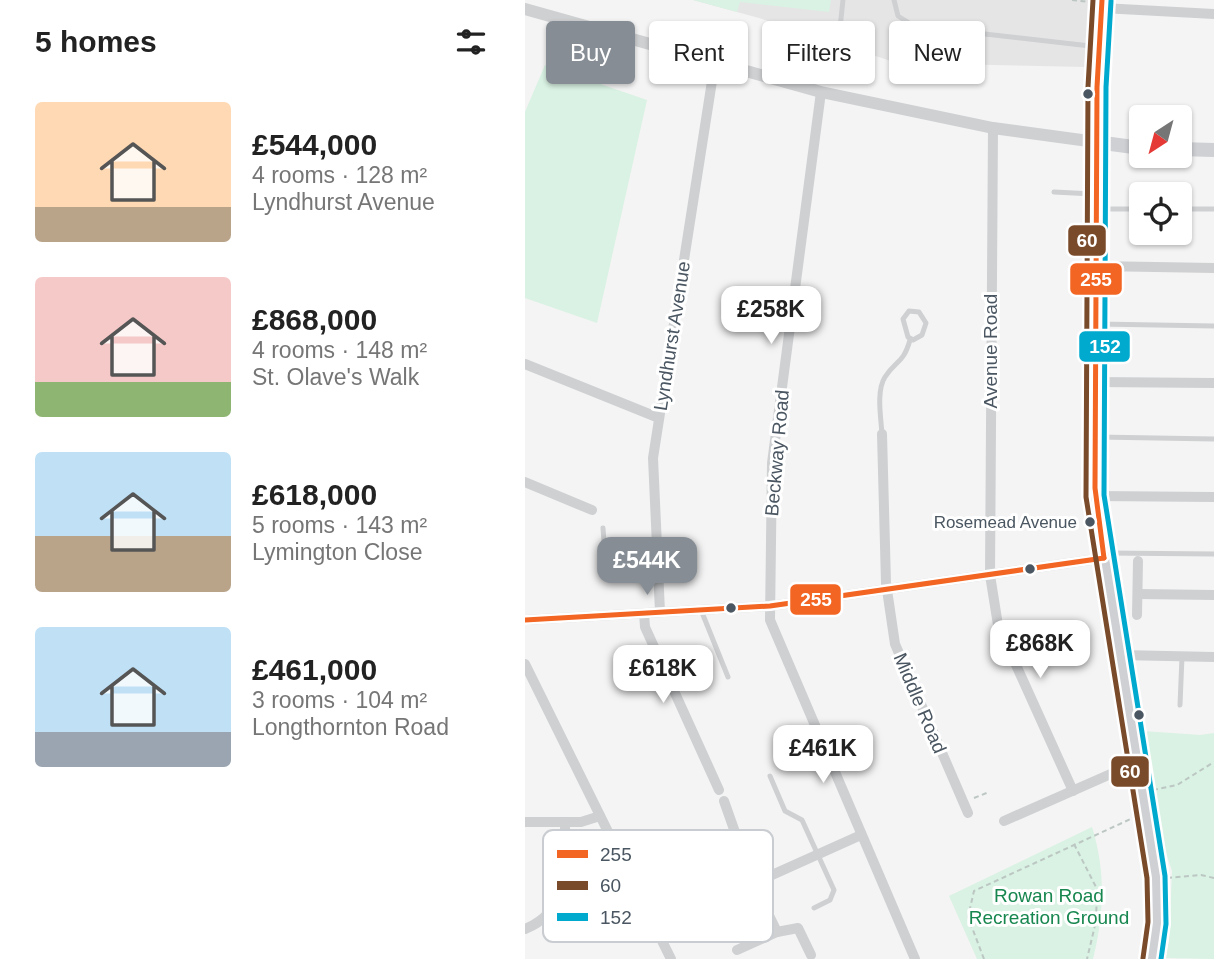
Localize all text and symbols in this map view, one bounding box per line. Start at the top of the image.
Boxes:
chip: Buy [546,21,635,84]
chip: Rent [649,21,748,84]
chip: Filters [762,21,875,84]
chip: New [889,21,985,84]
icon: filters [452,23,490,61]
text: 5 homes [35,25,157,58]
unlabelled marker [1081,87,1095,101]
north arrow [1129,105,1192,168]
map controls [1129,105,1192,245]
text: £544,000 [252,128,377,161]
icon: home [91,130,175,214]
text: 4 rooms · 128 m² [252,162,427,188]
button: locate [1129,182,1192,245]
text: Lyndhurst Avenue [252,189,435,215]
line badge: 60 [1067,224,1107,257]
text: 60 [1076,230,1098,251]
street label: Lyndhurst Avenue [650,260,694,412]
line badge: 255 [1069,262,1123,296]
text: 255 [1080,269,1112,290]
pin: £258K [722,286,820,346]
street label: Avenue Road [980,294,1001,408]
text: £258K [737,296,805,322]
text: £868,000 [252,303,377,336]
icon: home [91,305,175,389]
line badge: 152 [1078,330,1131,363]
text: 152 [1089,336,1121,357]
text: 4 rooms · 148 m² [252,337,427,363]
text: St. Olave's Walk [252,364,419,390]
street label: Beckway Road [761,389,793,517]
text: £618,000 [252,478,377,511]
icon: home [91,480,175,564]
text: 5 rooms · 143 m² [252,512,427,538]
place label: Rosemead Avenue [934,513,1077,532]
marker: Rosemead Avenue [1083,515,1097,529]
pin: £544K [598,538,696,597]
text: Lymington Close [252,539,422,565]
text: £544K [613,547,681,573]
unlabelled marker [1023,562,1037,576]
line badge: 255 [789,583,842,616]
text: 255 [800,589,832,610]
unlabelled marker [724,601,738,615]
pin: £868K [991,620,1089,680]
text: £868K [1006,630,1074,656]
pin: £618K [614,646,712,705]
street label: Middle Road [889,650,951,756]
text: £461,000 [252,653,377,686]
icon: home [91,655,175,739]
text: £618K [629,655,697,681]
text: 3 rooms · 104 m² [252,687,427,713]
unlabelled marker [1132,708,1146,722]
text: Longthornton Road [252,714,449,740]
pin: £461K [774,726,872,785]
text: £461K [789,735,857,761]
line badge: 60 [1110,755,1150,788]
text: 60 [1119,761,1141,782]
legend [543,830,773,942]
text: 255 [600,844,632,865]
text: 60 [600,875,621,896]
park label: Rowan Road Recreation Ground [969,885,1129,928]
text: 152 [600,907,632,928]

